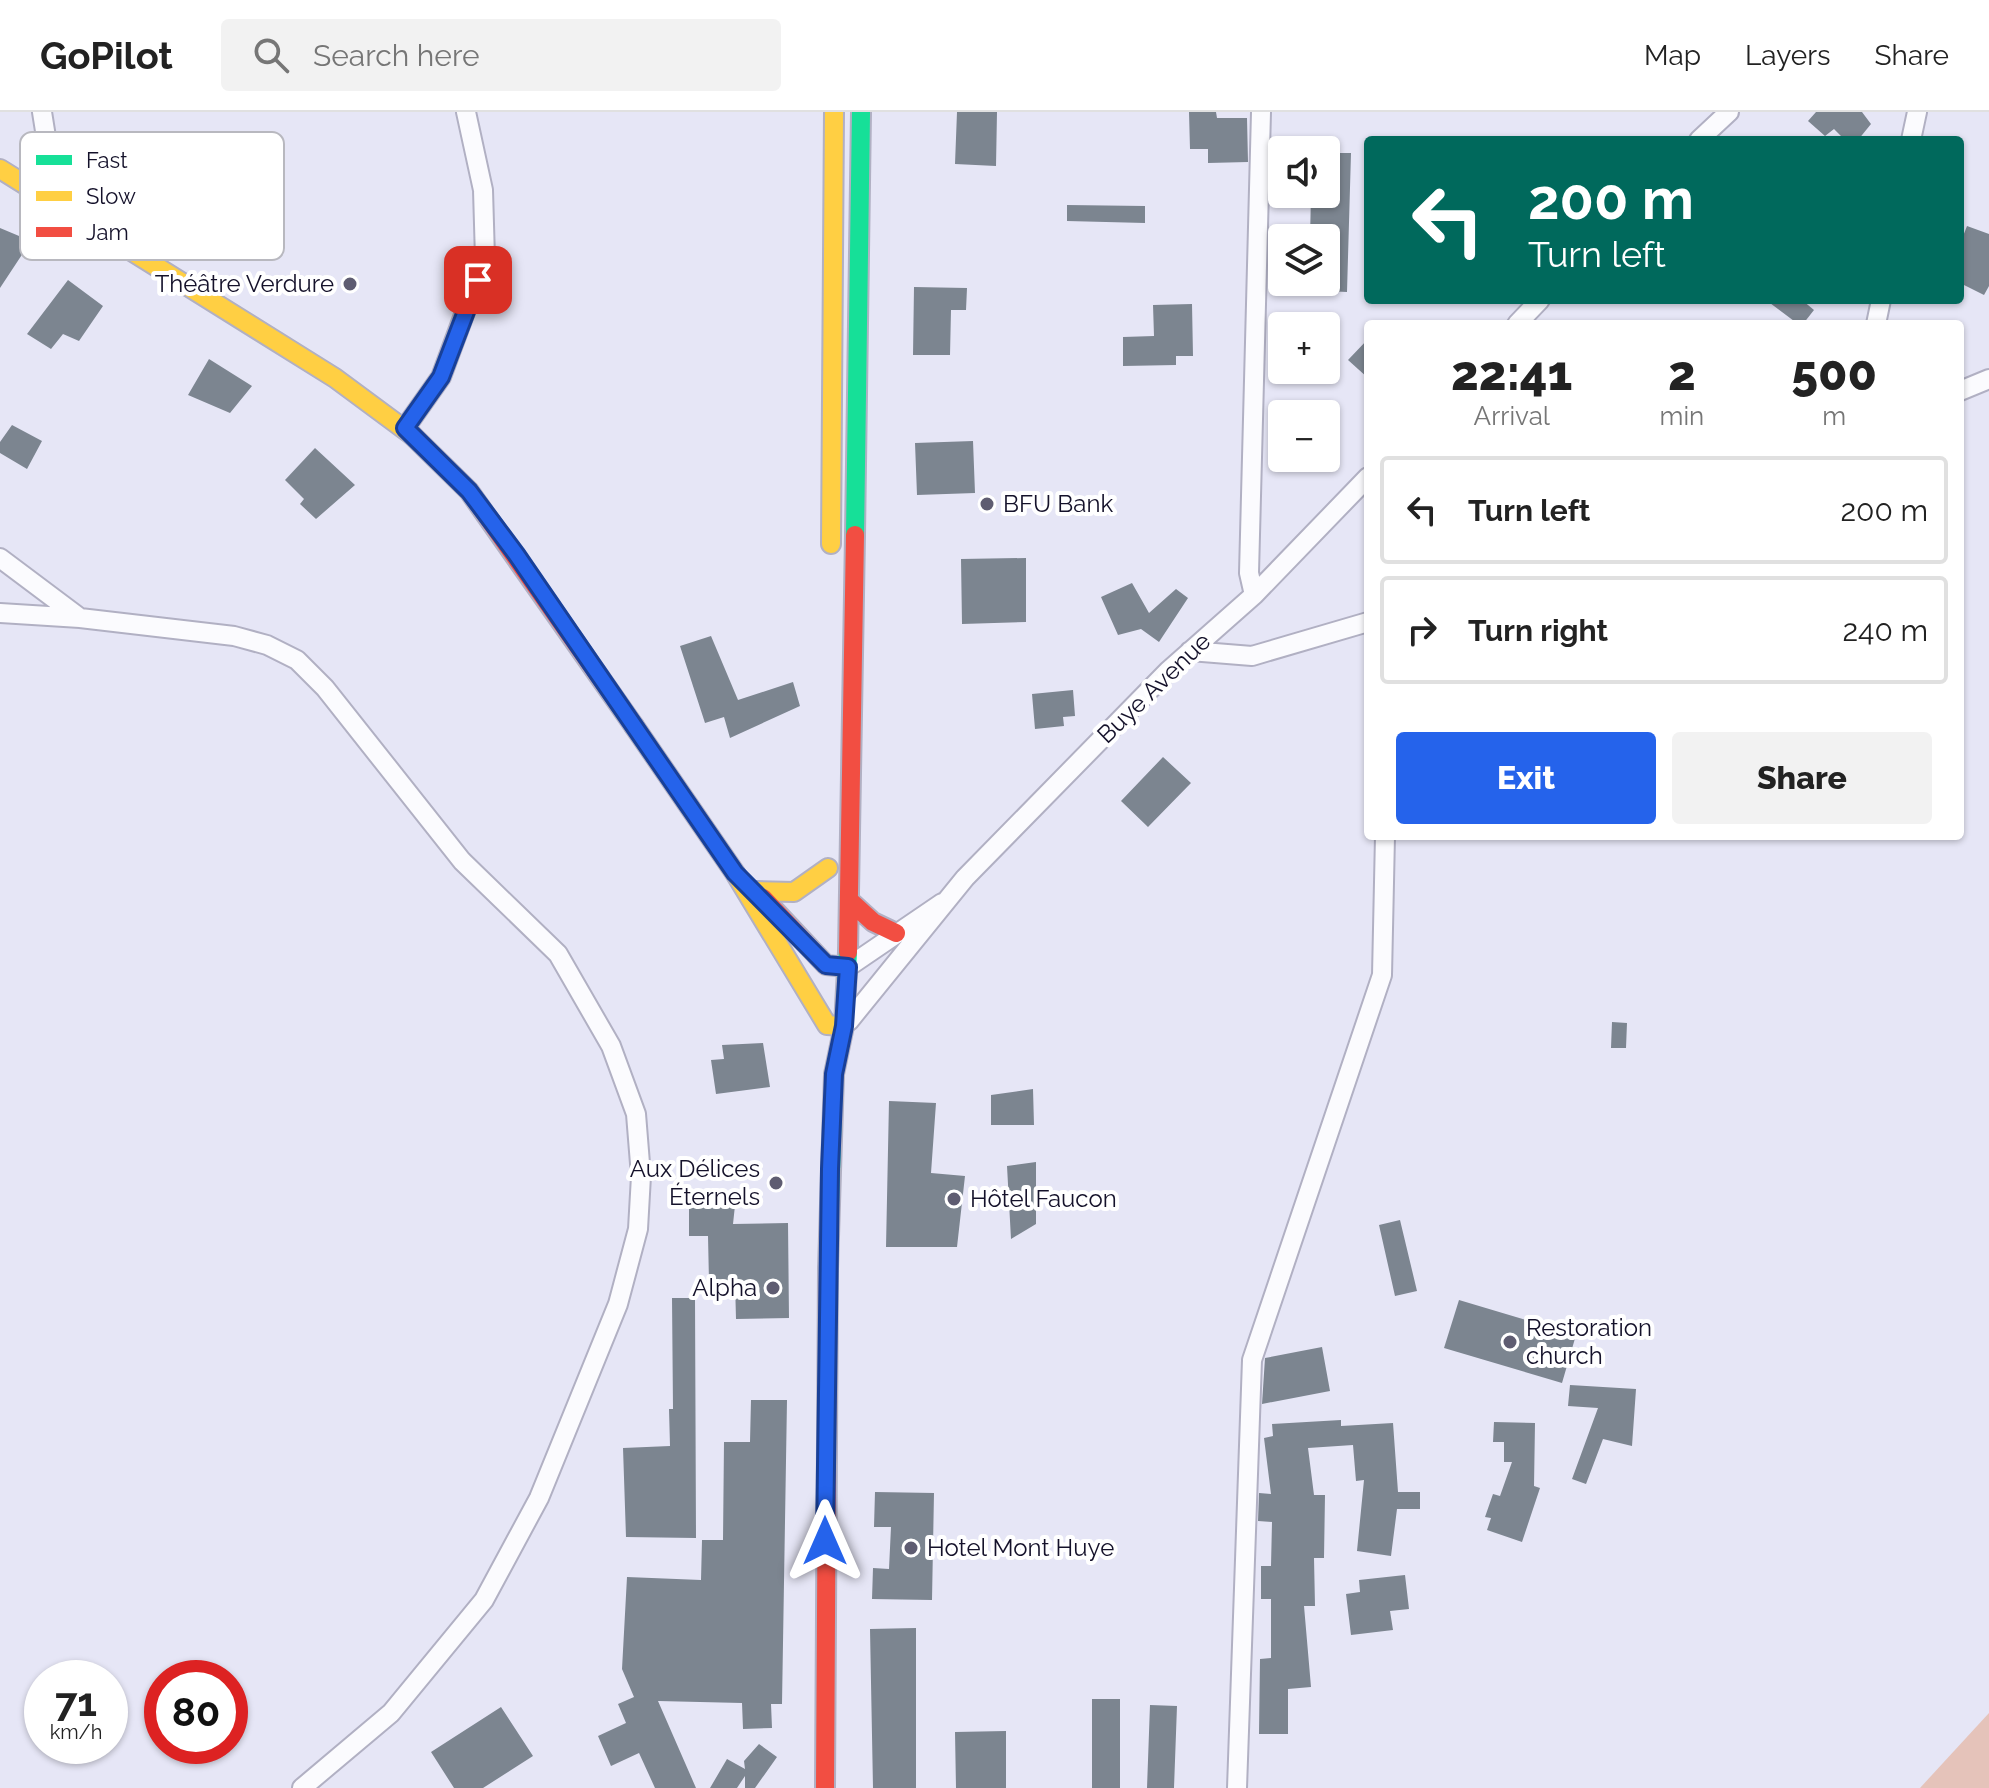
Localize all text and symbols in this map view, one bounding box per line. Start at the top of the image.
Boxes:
search box [221,19,781,91]
text: GoPilot [40,33,173,78]
icon: search [249,33,293,77]
text: Search here [313,38,480,73]
text: Map [1644,39,1701,72]
text: Layers [1745,39,1831,72]
text: Share [1875,39,1949,72]
legend [20,132,284,260]
map controls [1268,136,1340,472]
button: sound [1268,136,1340,208]
text: Fast [86,147,128,173]
text: 200 m [1528,166,1694,232]
icon: left [1396,168,1500,272]
text: Slow [86,183,136,209]
text: Jam [86,219,129,245]
button: layers [1268,224,1340,296]
text: Turn left [1528,233,1666,275]
pin [444,246,512,314]
icon: arrive [456,258,500,302]
place label: Théâtre Verdure [155,269,334,298]
marker: Théâtre Verdure [341,275,359,293]
button: + [1268,312,1340,384]
text: 22:41 [1451,345,1572,401]
text: 2 [1668,345,1696,401]
text: 500 [1791,345,1877,401]
button: − [1268,400,1340,472]
text: Arrival [1474,401,1550,431]
text: min [1659,401,1704,431]
text: m [1822,401,1846,431]
icon: left [1400,488,1444,532]
place label: BFU Bank [1003,489,1113,518]
text: Turn left [1468,493,1590,528]
text: 200 m [1840,493,1928,528]
marker: BFU Bank [978,495,996,513]
icon: right [1400,608,1444,652]
text: Turn right [1468,613,1608,648]
text: 240 m [1842,613,1928,648]
street label: Buye Avenue [1091,626,1216,749]
button: Exit [1396,732,1656,824]
button: Share [1672,732,1932,824]
place label: Aux Délices Éternels [630,1154,760,1211]
marker: Aux Délices Éternels [767,1174,785,1192]
place label: Hôtel Faucon [970,1184,1117,1213]
marker: Hôtel Faucon [945,1190,963,1208]
place label: Alpha [692,1273,757,1302]
marker: Alpha [764,1279,782,1297]
place label: Restoration church [1526,1313,1652,1370]
marker: Restoration church [1501,1333,1519,1351]
position arrow [783,1499,867,1583]
place label: Hotel Mont Huye [927,1533,1114,1562]
marker: Hotel Mont Huye [902,1539,920,1557]
speed limit sign: 80 [144,1660,248,1764]
text: 71 [55,1678,97,1725]
text: km/h [50,1720,102,1744]

